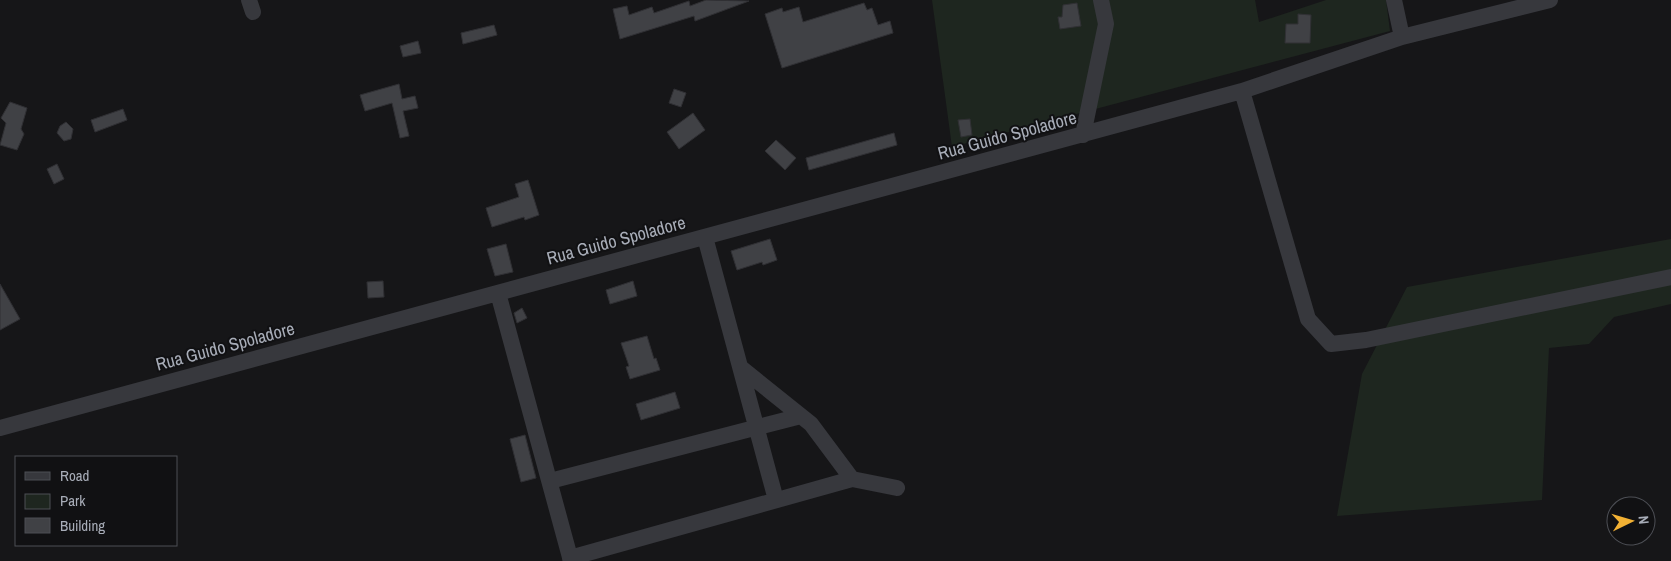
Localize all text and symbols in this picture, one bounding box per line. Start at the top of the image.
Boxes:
street label: Rua Guido Spoladore [935,104,1079,166]
street label: Rua Guido Spoladore [544,209,688,271]
street label: Rua Guido Spoladore [153,315,297,377]
legend [15,456,178,546]
text: Road [60,465,89,486]
text: Park [60,490,86,511]
north arrow [1606,496,1656,546]
text: Building [60,515,105,536]
text: N [1635,515,1653,525]

